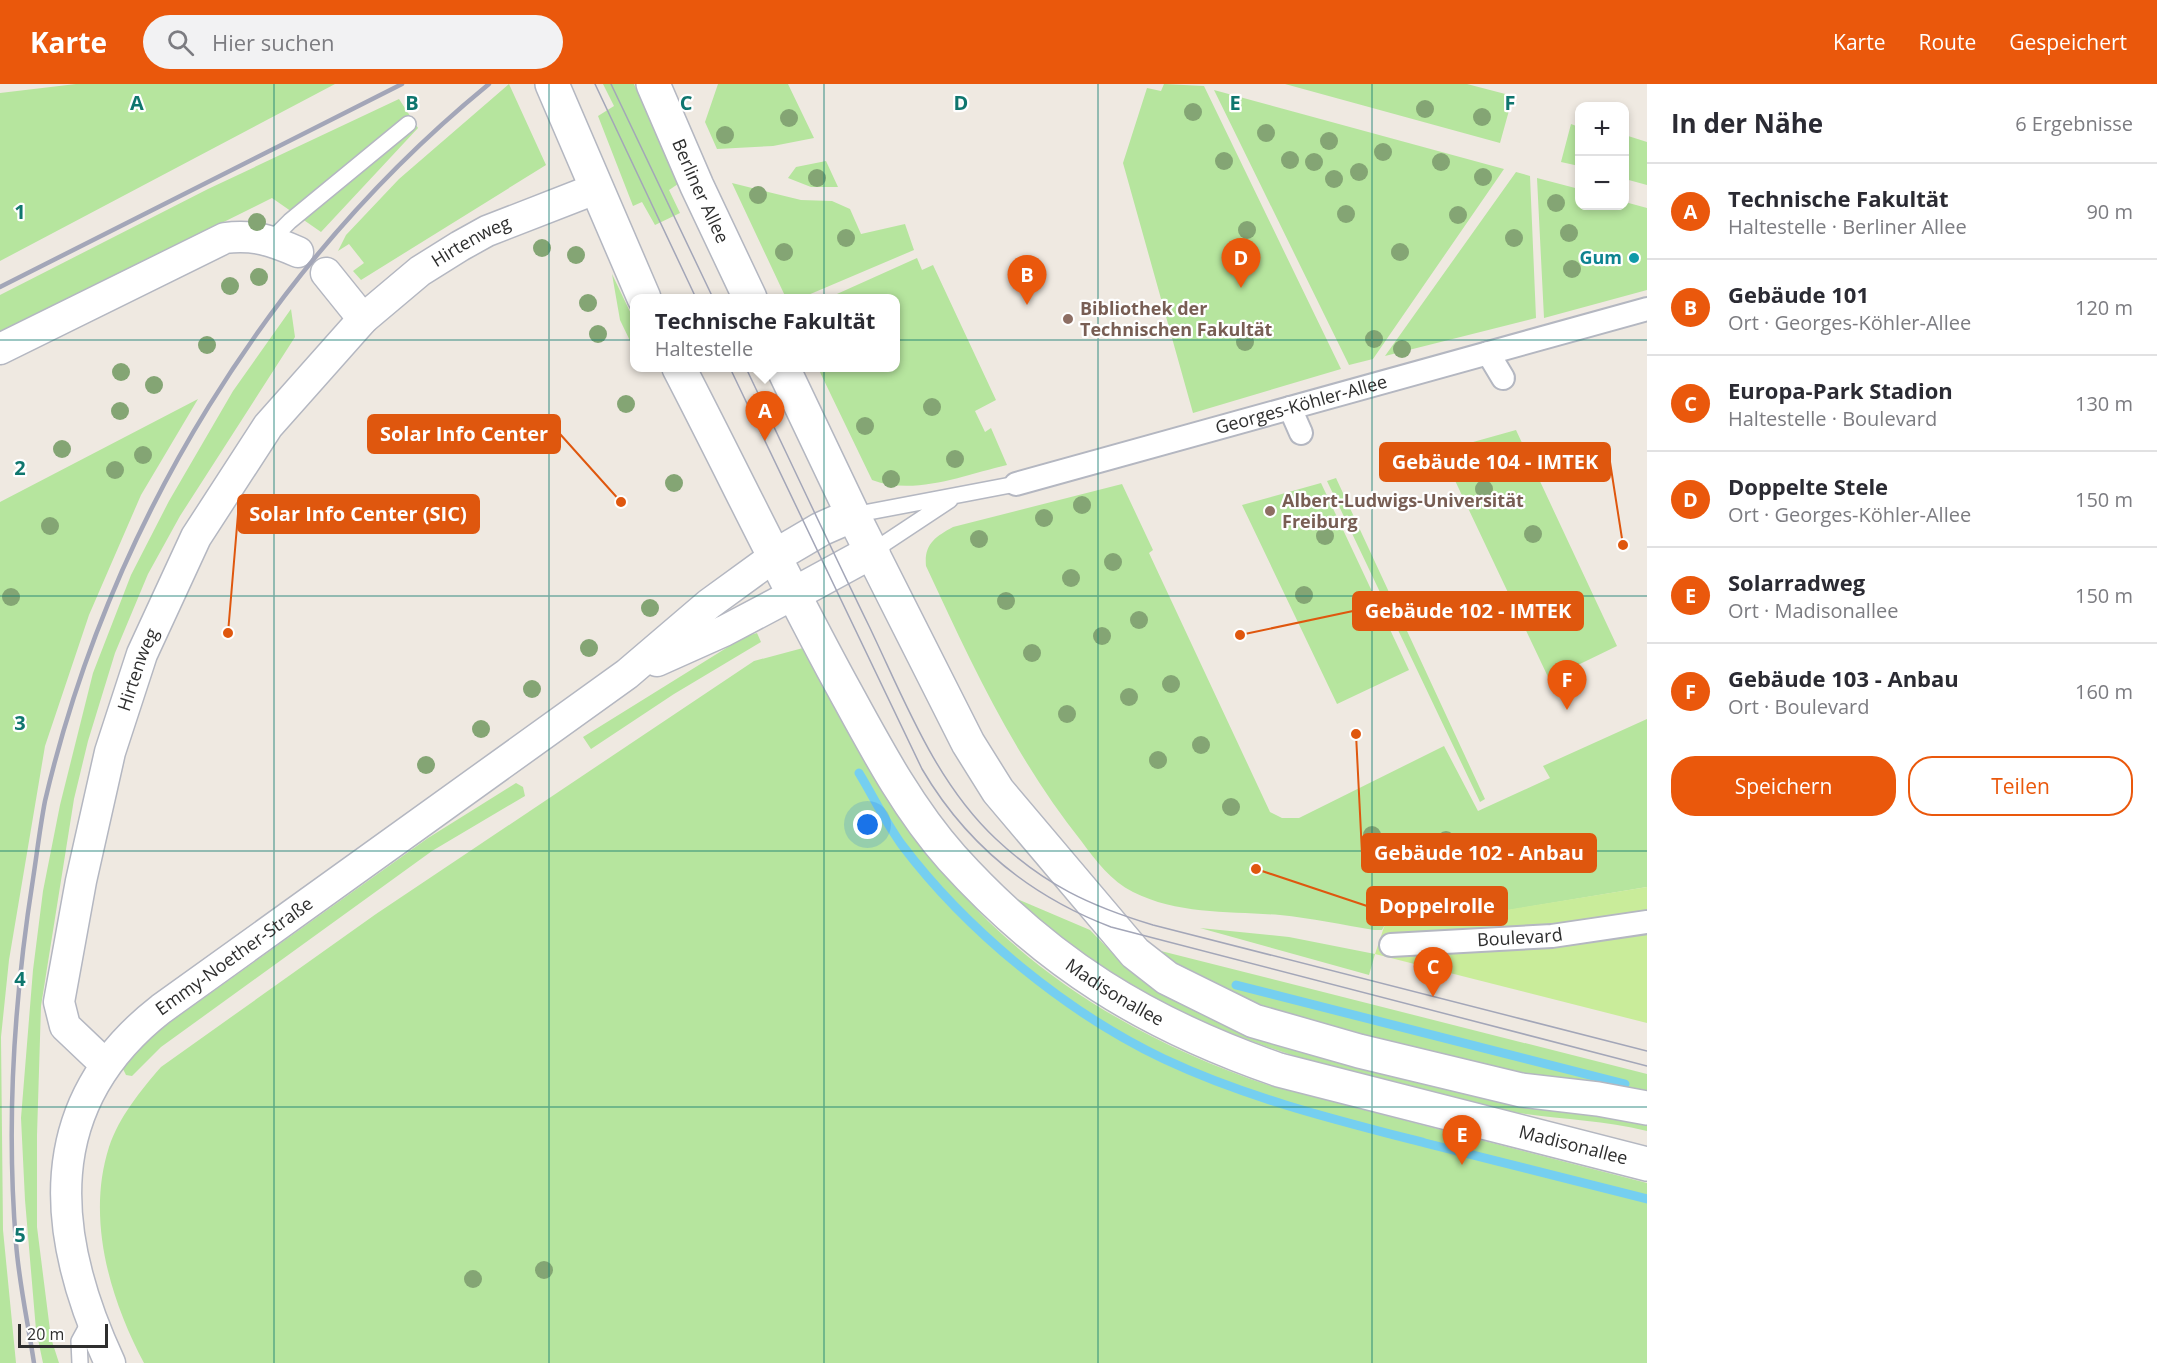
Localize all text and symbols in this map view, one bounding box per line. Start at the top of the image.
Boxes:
search box [143,15,563,69]
text: Karte [30,23,107,61]
icon: search [164,26,197,59]
text: Hier suchen [212,27,335,57]
text: Karte [1833,28,1885,56]
text: Route [1918,28,1976,56]
text: Gespeichert [2009,28,2127,56]
text: A [130,89,144,116]
text: B [405,89,419,116]
text: C [680,89,693,116]
text: D [954,89,968,116]
text: E [1229,89,1241,116]
text: F [1505,89,1515,116]
map controls [1575,102,1629,210]
button: + [1575,102,1629,156]
text: In der Nähe [1671,105,1823,141]
text: 6 Ergebnisse [2015,110,2133,137]
street label: Berliner Allee [667,135,735,247]
button: − [1575,156,1629,210]
text: Technische Fakultät [1728,183,1949,213]
text: 1 [14,198,26,225]
text: A [1684,198,1697,225]
text: 90 m [2086,198,2133,225]
street label: Hirtenweg [426,210,514,272]
text: Haltestelle · Berliner Allee [1728,213,1967,240]
pin: D [1222,238,1260,288]
place label: Gum [1579,245,1622,269]
marker: Gum [1627,251,1641,265]
pin: B [1008,256,1046,305]
text: Gebäude 101 [1728,279,1869,309]
popup [630,294,900,372]
text: B [1684,294,1697,321]
text: 120 m [2075,294,2133,321]
place label: Bibliothek der Technischen Fakultät [1080,296,1273,341]
text: Technische Fakultät [655,305,875,335]
text: Ort · Georges-Köhler-Allee [1728,309,1971,336]
marker: Bibliothek der Technischen Fakultät [1061,312,1075,326]
text: Haltestelle [655,335,753,362]
street label: Georges-Köhler-Allee [1212,369,1389,439]
text: Europa-Park Stadion [1728,375,1953,405]
text: C [1684,390,1697,417]
text: 130 m [2075,390,2133,417]
pin: A [746,392,784,441]
text: Haltestelle · Boulevard [1728,405,1937,432]
callout: Solar Info Center [368,415,560,453]
text: Solar Info Center [380,420,548,447]
callout: Gebäude 104 - IMTEK [1380,443,1610,481]
text: Gebäude 104 - IMTEK [1392,448,1599,475]
text: 2 [14,454,26,481]
text: Doppelte Stele [1728,471,1888,501]
text: D [1683,486,1698,513]
text: 150 m [2075,486,2133,513]
place label: Albert-Ludwigs-Universität Freiburg [1282,488,1524,533]
callout: Solar Info Center (SIC) [238,495,479,533]
text: Solar Info Center (SIC) [249,500,467,527]
text: Ort · Georges-Köhler-Allee [1728,501,1971,528]
marker: Albert-Ludwigs-Universität Freiburg [1263,504,1277,518]
text: Solarradweg [1728,567,1865,597]
text: E [1685,582,1696,609]
text: 150 m [2075,582,2133,609]
callout: Gebäude 102 - IMTEK [1353,592,1583,630]
text: Gebäude 102 - IMTEK [1365,597,1572,624]
text: Ort · Madisonallee [1728,597,1898,624]
street label: Hirtenweg [111,624,163,714]
pin: F [1548,660,1586,710]
text: Gebäude 103 - Anbau [1728,663,1959,693]
text: F [1685,678,1696,705]
text: 160 m [2075,678,2133,705]
text: Ort · Boulevard [1728,693,1870,720]
text: 3 [14,709,26,736]
button: Speichern [1671,756,1896,816]
button: Teilen [1908,756,2133,816]
your location [853,810,882,839]
callout: Gebäude 102 - Anbau [1362,834,1596,872]
text: Gebäude 102 - Anbau [1374,839,1584,866]
callout: Doppelrolle [1367,887,1507,925]
street label: Emmy-Noether-Straße [150,891,317,1020]
text: Doppelrolle [1379,892,1495,919]
street label: Boulevard [1476,922,1564,951]
pin: C [1414,948,1452,997]
street label: Madisonallee [1061,952,1168,1031]
text: 4 [14,965,26,992]
pin: E [1442,1116,1482,1165]
street label: Madisonallee [1517,1119,1631,1170]
text: 5 [14,1221,26,1248]
scale bar [18,1321,108,1348]
text: 20 m [27,1323,64,1345]

